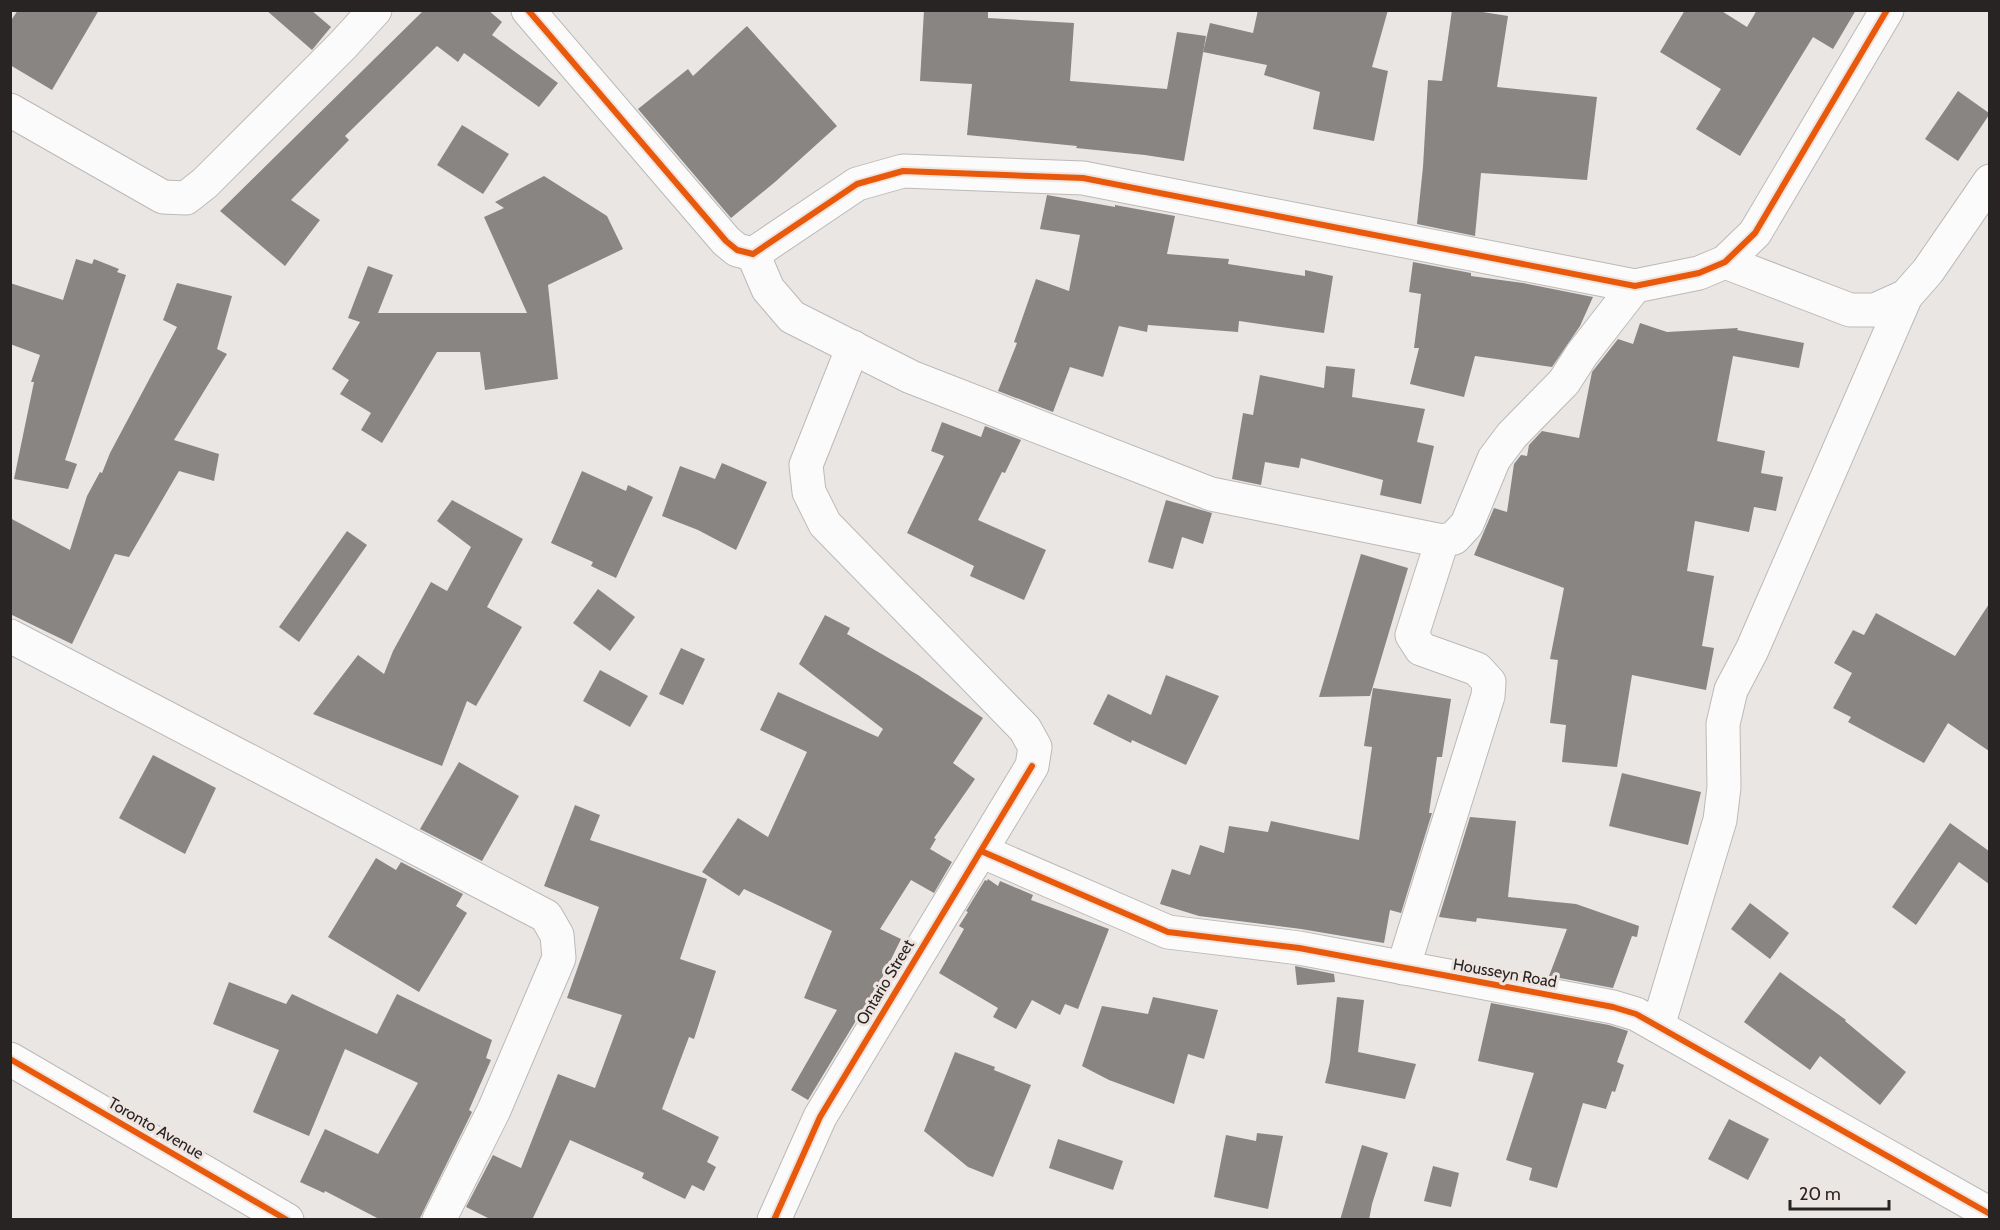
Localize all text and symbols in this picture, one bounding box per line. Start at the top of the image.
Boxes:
street label: Ontario Street [852,935,918,1028]
street label: Housseyn Road [1452,955,1558,991]
street label: Toronto Avenue [105,1093,207,1163]
scale bar [1790,1173,1889,1211]
text: 20 m [1799,1183,1841,1205]

